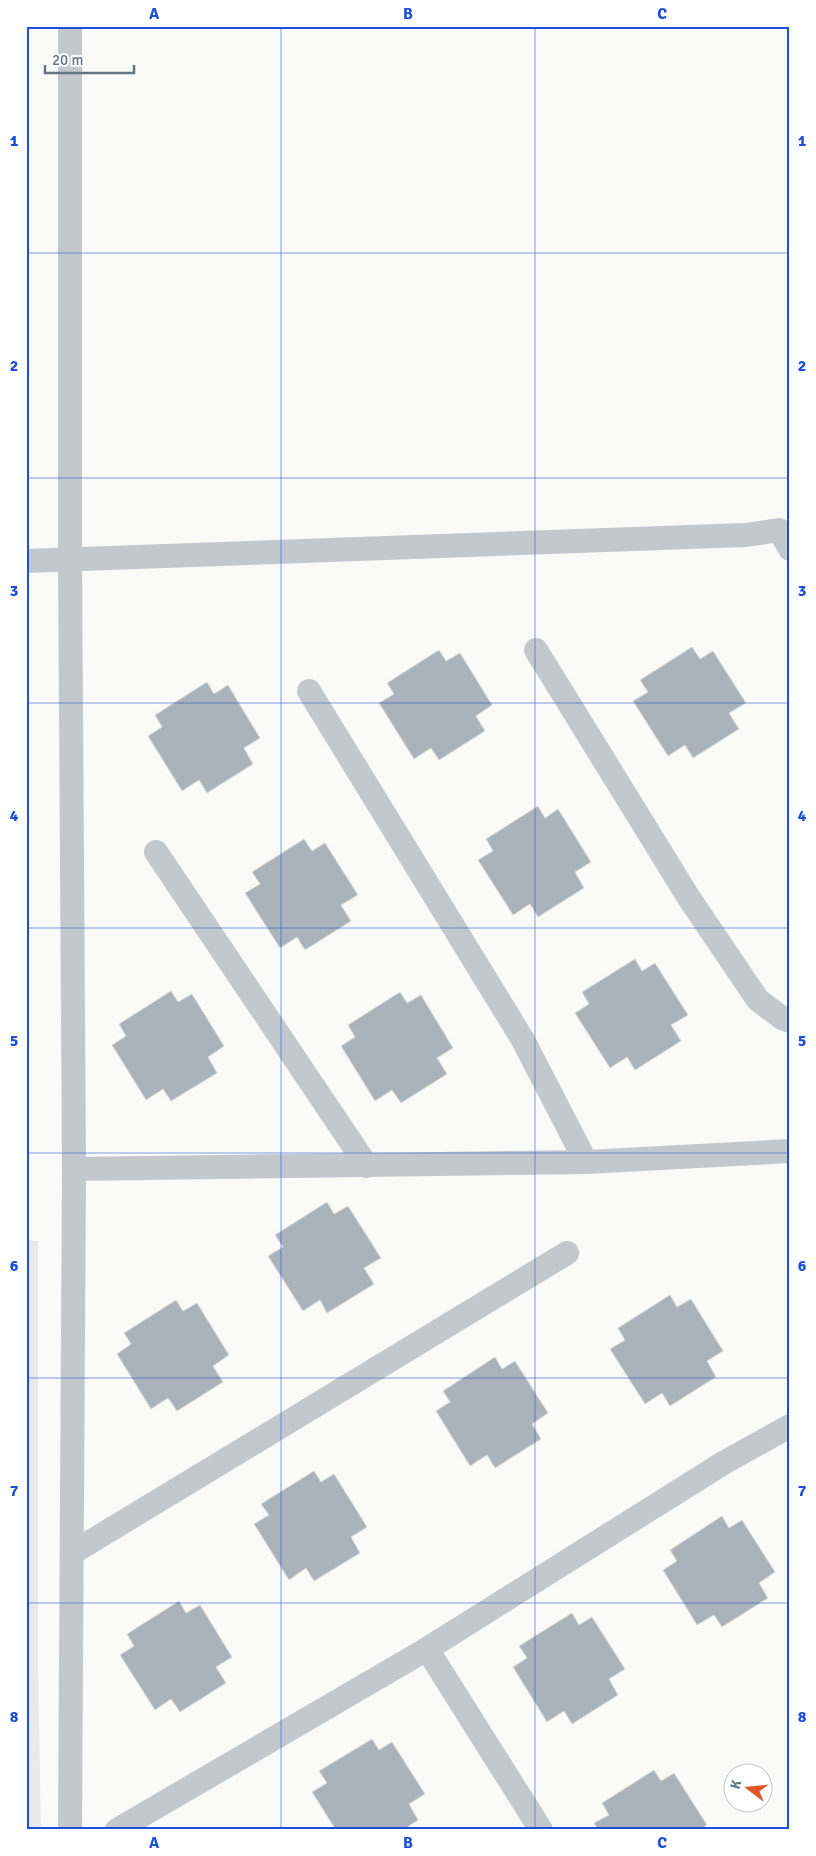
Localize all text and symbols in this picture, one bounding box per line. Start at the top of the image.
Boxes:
text: A [149,4,160,24]
text: B [403,4,413,24]
text: C [657,4,667,24]
scale bar [45,42,134,74]
text: 20 m [52,51,83,69]
text: 1 [10,131,19,151]
text: 1 [798,131,807,151]
text: 2 [10,356,18,376]
text: 2 [798,356,806,376]
text: 3 [10,581,18,601]
text: 3 [798,581,806,601]
text: 4 [10,806,19,826]
text: 4 [798,806,807,826]
text: 5 [10,1031,18,1051]
text: 5 [798,1031,806,1051]
text: 6 [10,1256,19,1276]
text: 6 [798,1256,807,1276]
text: 7 [10,1481,19,1501]
text: 7 [798,1481,807,1501]
text: 8 [10,1707,19,1727]
text: 8 [798,1707,807,1727]
north arrow [724,1764,774,1814]
text: K [727,1778,745,1791]
text: A [149,1833,160,1853]
text: B [403,1833,413,1853]
text: C [657,1833,667,1853]

